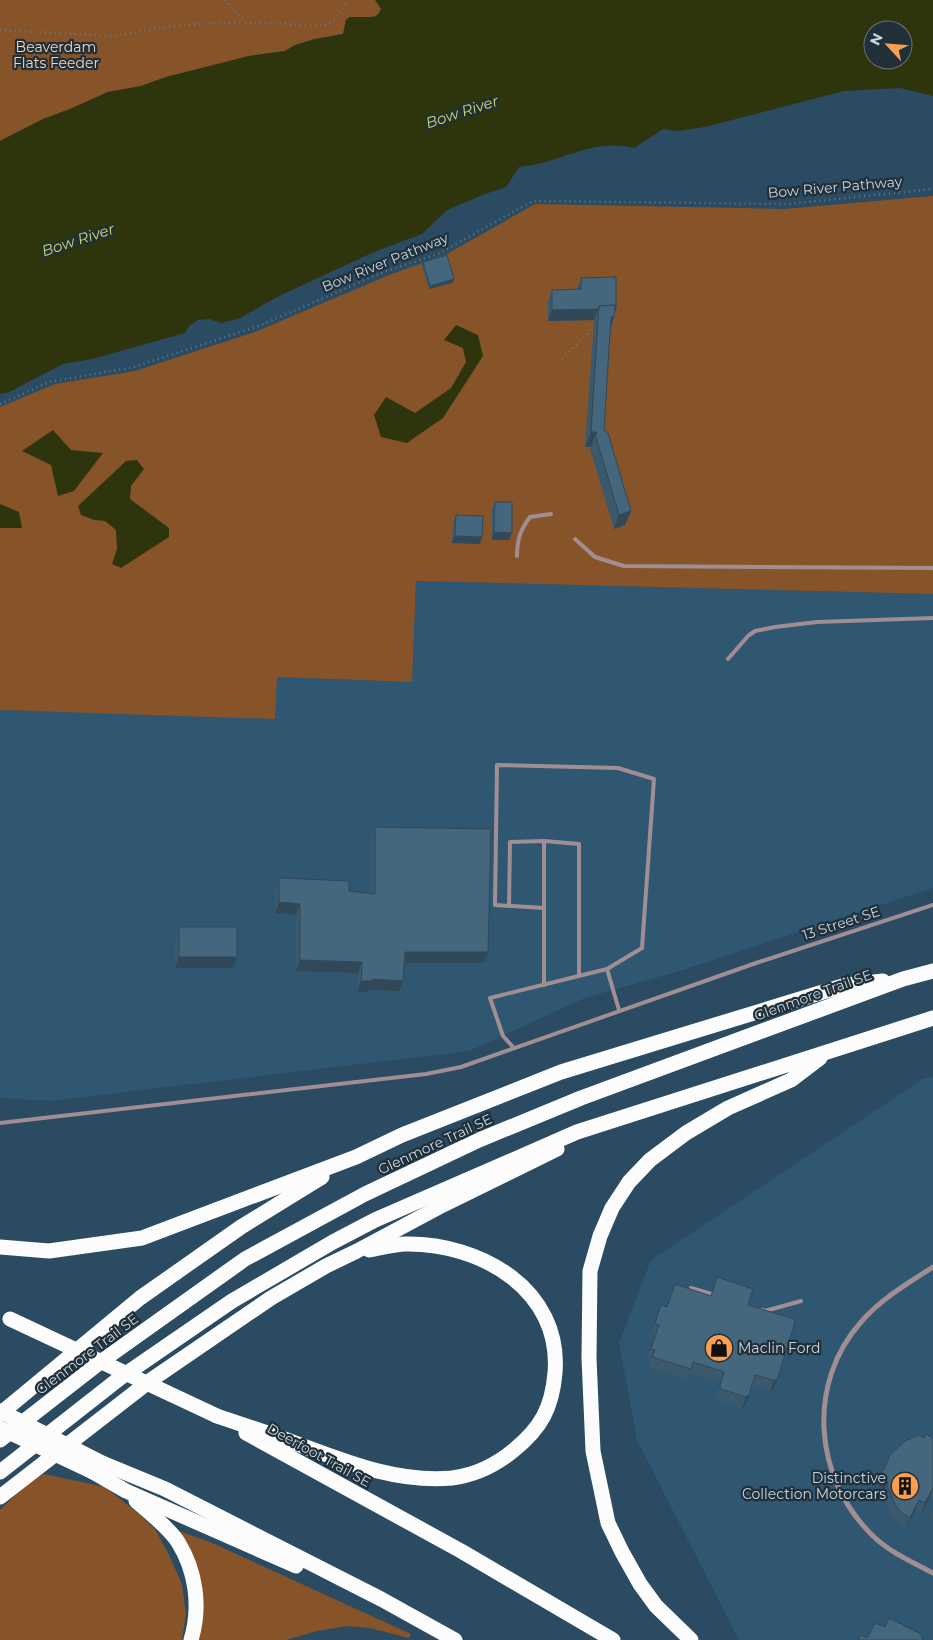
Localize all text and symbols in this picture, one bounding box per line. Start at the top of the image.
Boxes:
north arrow [863,20,913,70]
text: N [866,30,887,48]
park label: Beaverdam Flats Feeder [13,38,99,72]
water label: Bow River [423,91,502,132]
street label: Bow River Pathway [767,172,903,202]
water label: Bow River [39,219,118,260]
street label: Bow River Pathway [319,228,451,296]
street label: 13 Street SE [800,902,882,944]
street label: Glenmore Trail SE [752,965,874,1025]
street label: Glenmore Trail SE [375,1110,495,1178]
street label: Glenmore Trail SE [32,1309,142,1399]
shop icon: Maclin Ford [704,1333,734,1363]
place label: Maclin Ford [738,1339,820,1357]
street label: Deerfoot Trail SE [264,1419,374,1491]
place label: Distinctive Collection Motorcars [742,1469,886,1503]
building icon: Distinctive Collection Motorcars [890,1471,920,1501]

